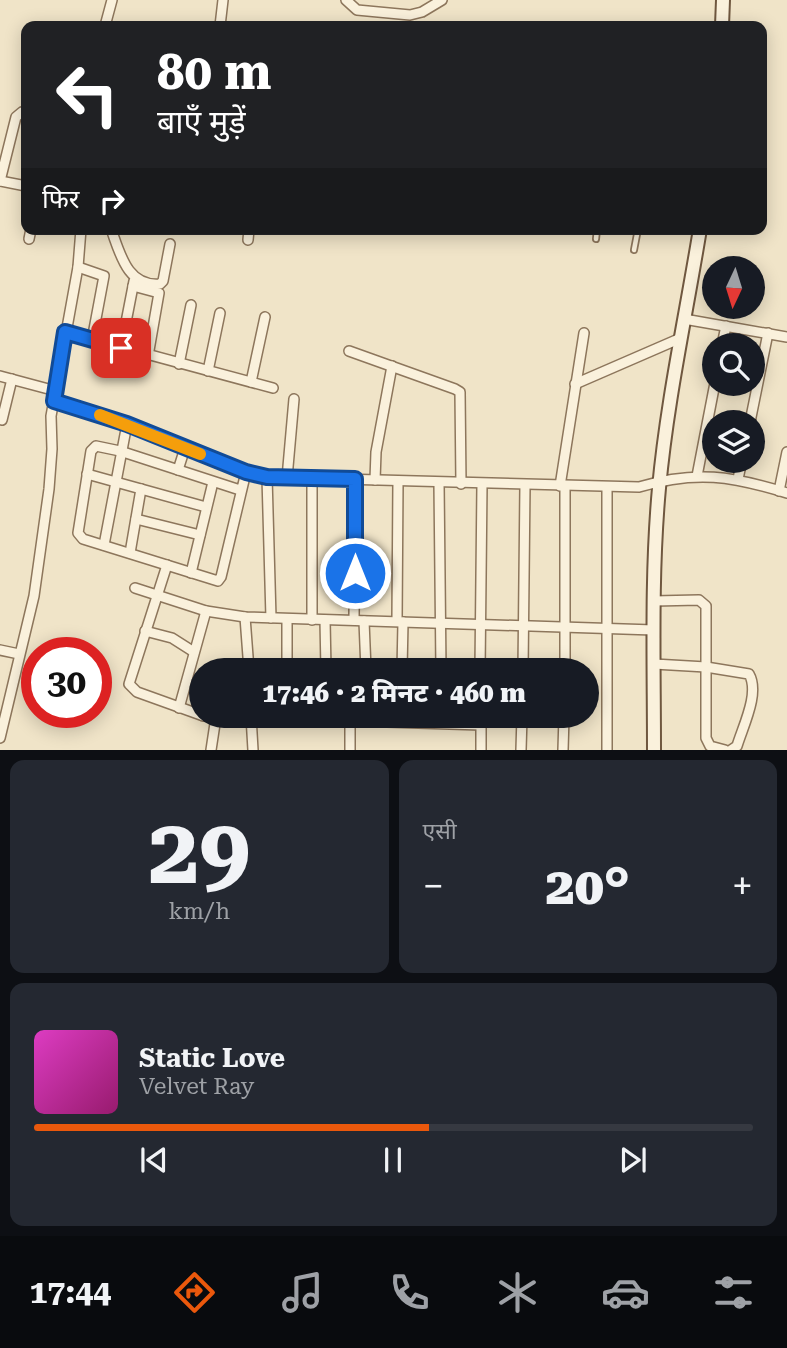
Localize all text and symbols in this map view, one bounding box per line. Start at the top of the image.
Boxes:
text: 80 m [157,44,272,101]
icon: left [42,49,133,140]
text: बाएँ मुड़ें [157,103,246,141]
icon: right [93,182,131,220]
text: फिर [42,184,79,214]
north arrow [702,256,765,318]
map controls [702,256,765,473]
pin [91,318,151,378]
icon: arrive [102,329,140,367]
button: search [702,333,765,396]
button: layers [702,410,765,473]
position arrow [318,536,392,610]
speed limit sign: 30 [21,637,112,728]
text: 17:46 · 2 मिनट · 460 m [262,678,526,708]
text: 29 [148,799,250,905]
text: एसी [423,818,457,845]
text: 20° [546,856,630,917]
text: − [423,864,444,908]
text: + [732,864,753,908]
text: km/h [168,898,230,925]
text: Static Love [139,1043,285,1073]
text: Velvet Ray [139,1073,254,1100]
icon: previous [135,1141,173,1179]
icon: pause [374,1141,412,1179]
icon: next [614,1141,652,1179]
icon: directions [170,1268,219,1317]
icon: music [278,1268,327,1317]
icon: phone [385,1268,434,1317]
icon: climate [493,1268,542,1317]
icon: car [601,1268,650,1317]
icon: filters [709,1268,758,1317]
text: 17:44 [29,1273,111,1311]

